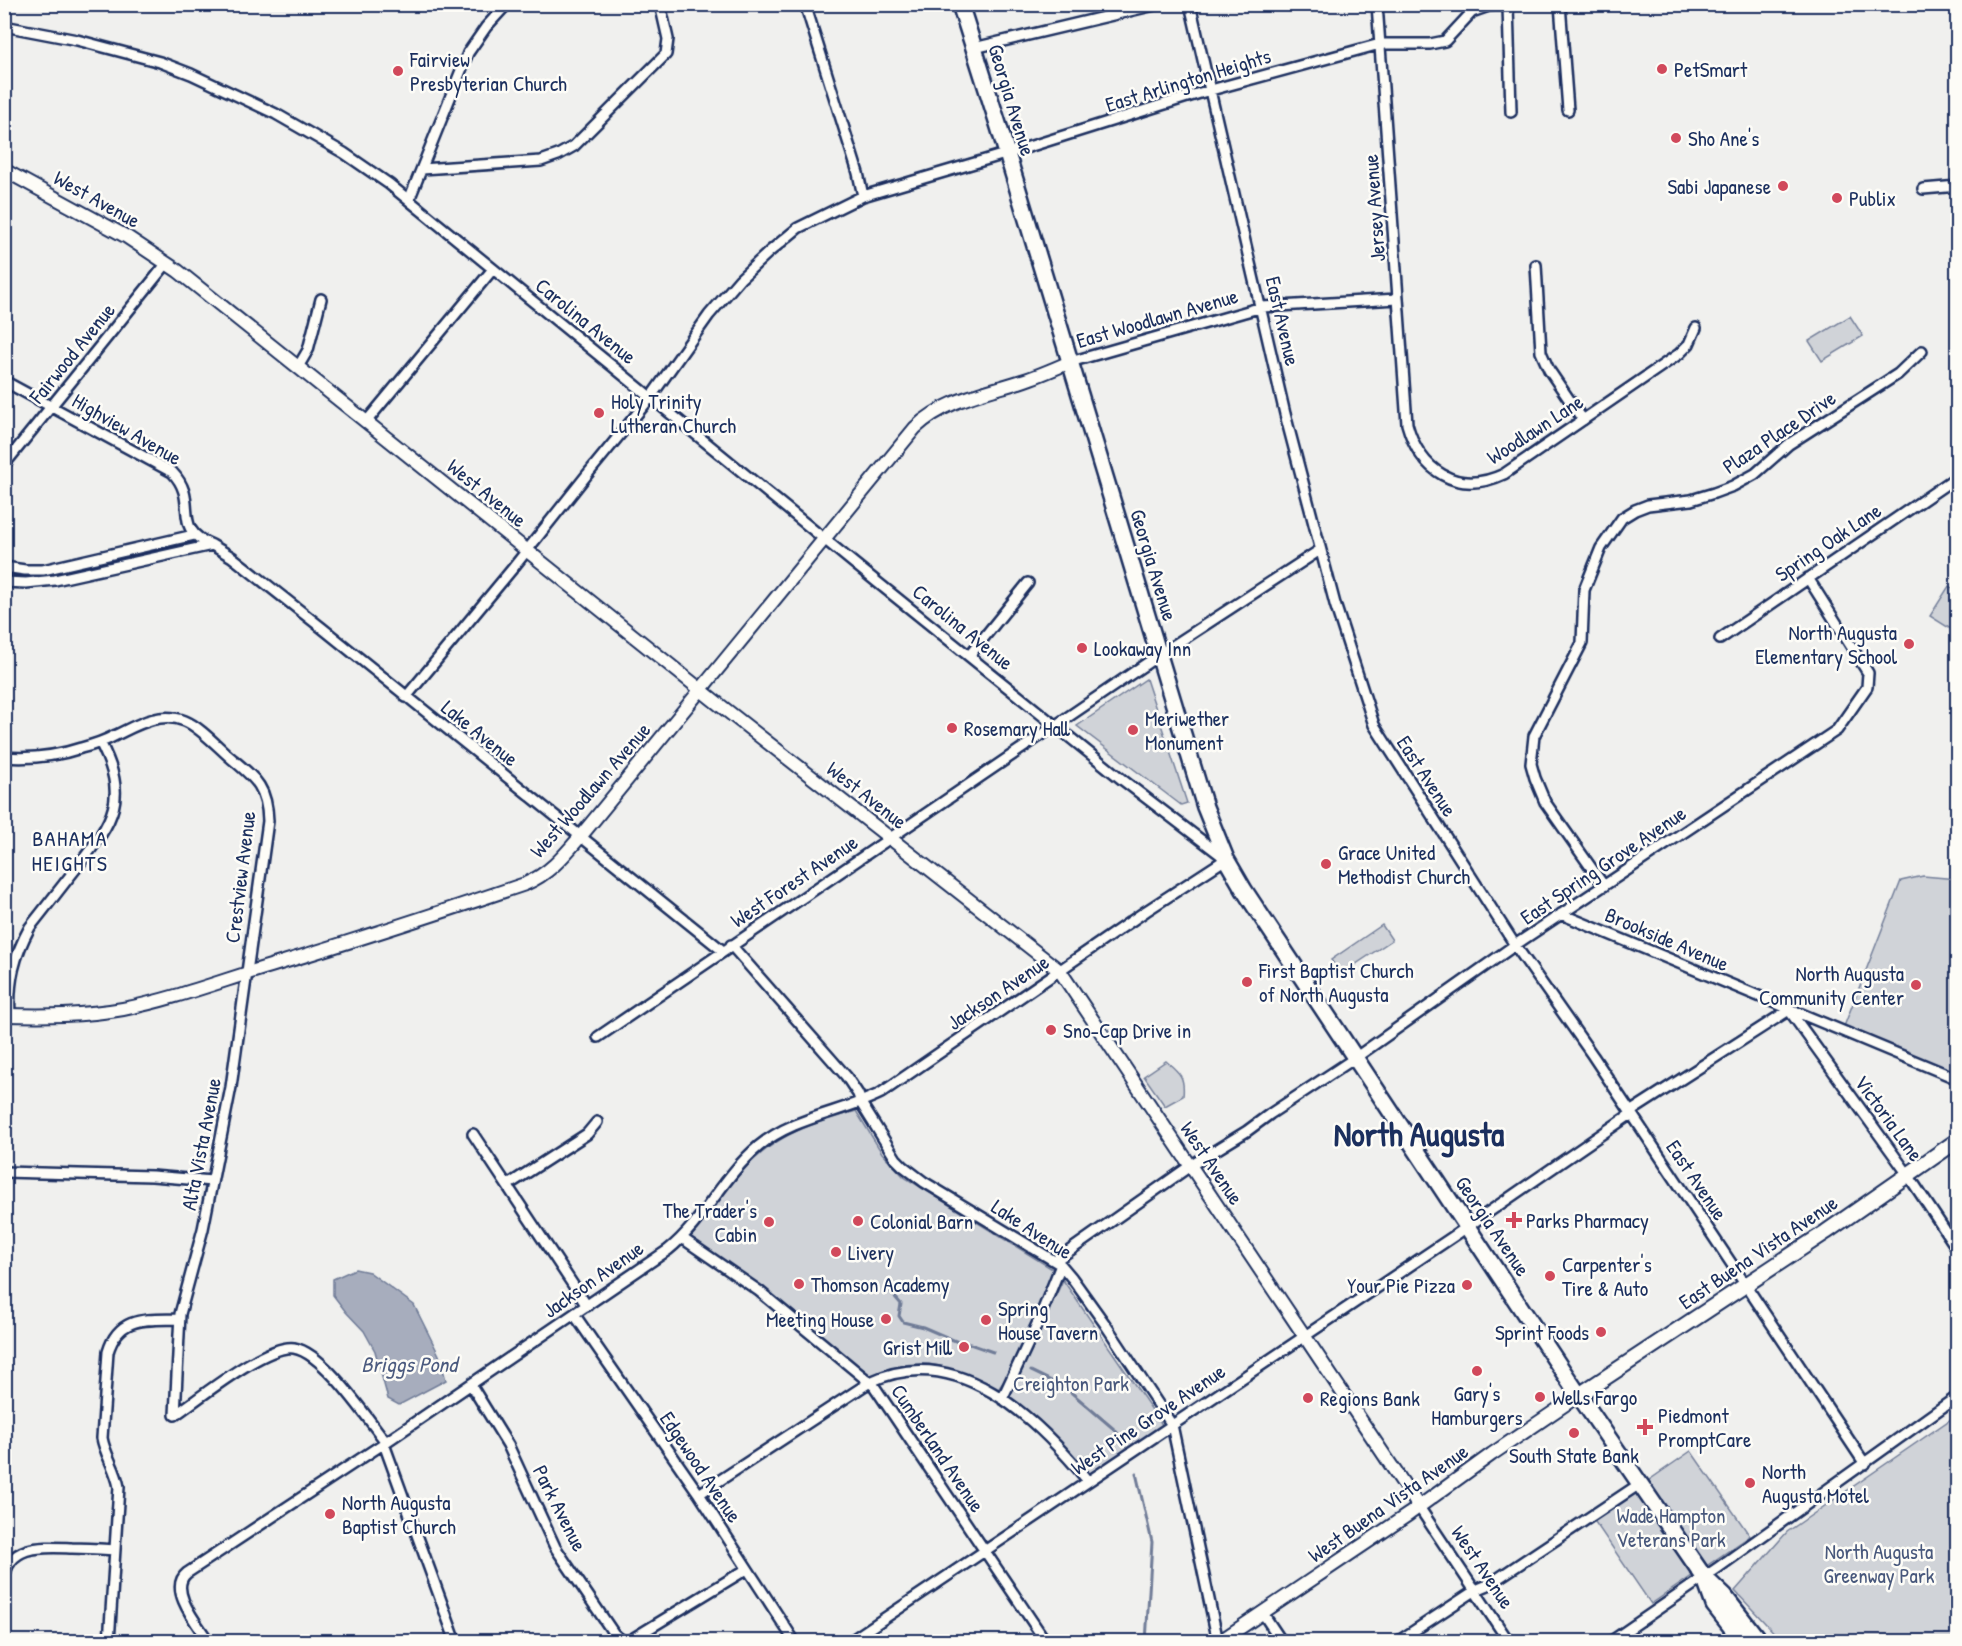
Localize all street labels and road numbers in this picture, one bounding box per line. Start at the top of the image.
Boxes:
street label: Georgia Avenue [981,41,1043,159]
street label: East Arlington Heights [1102,41,1274,119]
street label: Jersey Avenue [1356,153,1392,263]
street label: West Avenue [49,163,145,235]
street label: Carolina Avenue [529,271,643,371]
street label: East Avenue [1259,273,1307,369]
street label: East Woodlawn Avenue [1073,281,1241,355]
street label: Fairwood Avenue [22,297,122,410]
street label: Plaza Place Drive [1717,383,1841,481]
street label: Highview Avenue [67,386,187,472]
street label: Woodlawn Lane [1481,387,1589,471]
street label: West Avenue [441,452,533,534]
street label: Spring Oak Lane [1769,496,1887,588]
street label: Georgia Avenue [1123,506,1185,624]
street label: Carolina Avenue [906,577,1020,677]
street label: Lake Avenue [435,693,525,773]
street label: West Woodlawn Avenue [523,716,657,864]
street label: East Avenue [1390,730,1464,822]
street label: West Avenue [821,754,913,836]
street label: East Spring Grove Avenue [1514,799,1692,931]
street label: Crestview Avenue [218,809,262,945]
street label: West Forest Avenue [725,828,863,934]
street label: Brookside Avenue [1601,900,1733,978]
street label: Jackson Avenue [941,947,1055,1037]
street label: Victoria Lane [1848,1069,1930,1167]
street label: Alta Vista Avenue [174,1075,228,1213]
street label: West Avenue [1174,1116,1250,1210]
street label: East Avenue [1660,1134,1734,1226]
street label: Georgia Avenue [1449,1170,1537,1282]
street label: East Buena Vista Avenue [1673,1188,1843,1316]
street label: Lake Avenue [986,1192,1078,1266]
street label: Jackson Avenue [537,1234,649,1324]
street label: West Pine Grove Avenue [1065,1357,1231,1481]
street label: Cumberland Avenue [884,1378,992,1518]
street label: Edgewood Avenue [653,1406,749,1528]
street label: West Buena Vista Avenue [1302,1437,1474,1569]
street label: Park Avenue [526,1460,594,1556]
street label: West Avenue [1445,1520,1521,1614]

